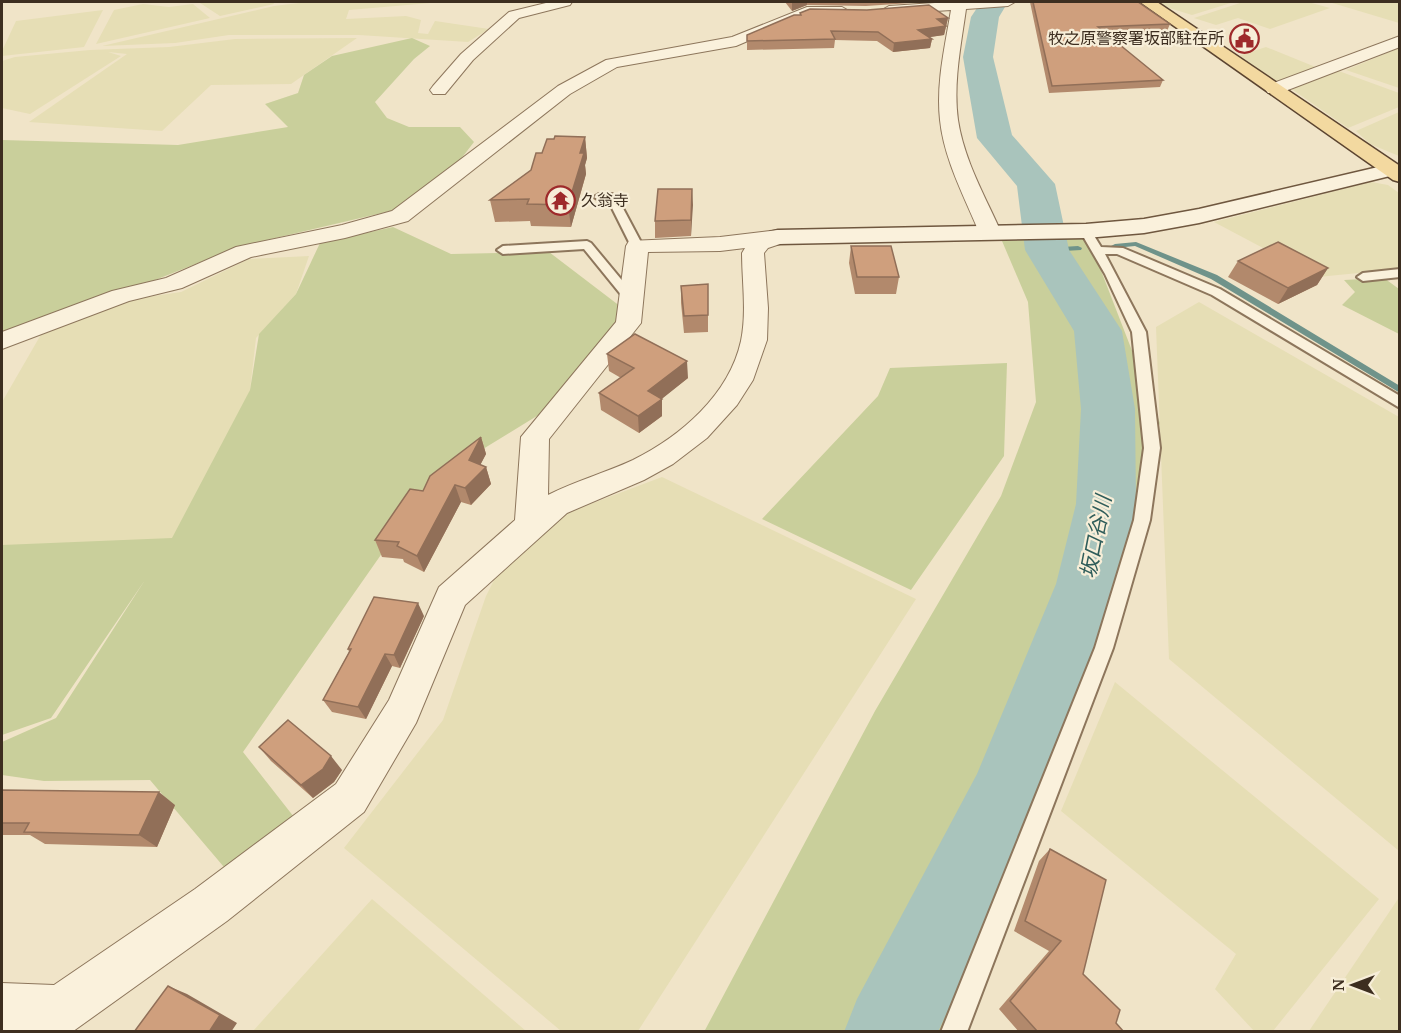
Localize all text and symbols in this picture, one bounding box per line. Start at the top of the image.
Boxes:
public building icon: 牧之原警察署坂部駐在所 [1229,22,1261,54]
place label: 牧之原警察署坂部駐在所 [1048,27,1224,49]
temple icon: 久翁寺 [544,184,576,216]
place label: 久翁寺 [581,189,629,211]
water label: 坂口谷川 [1073,491,1117,581]
north arrow [1323,955,1383,1015]
text: N [1327,979,1349,991]

